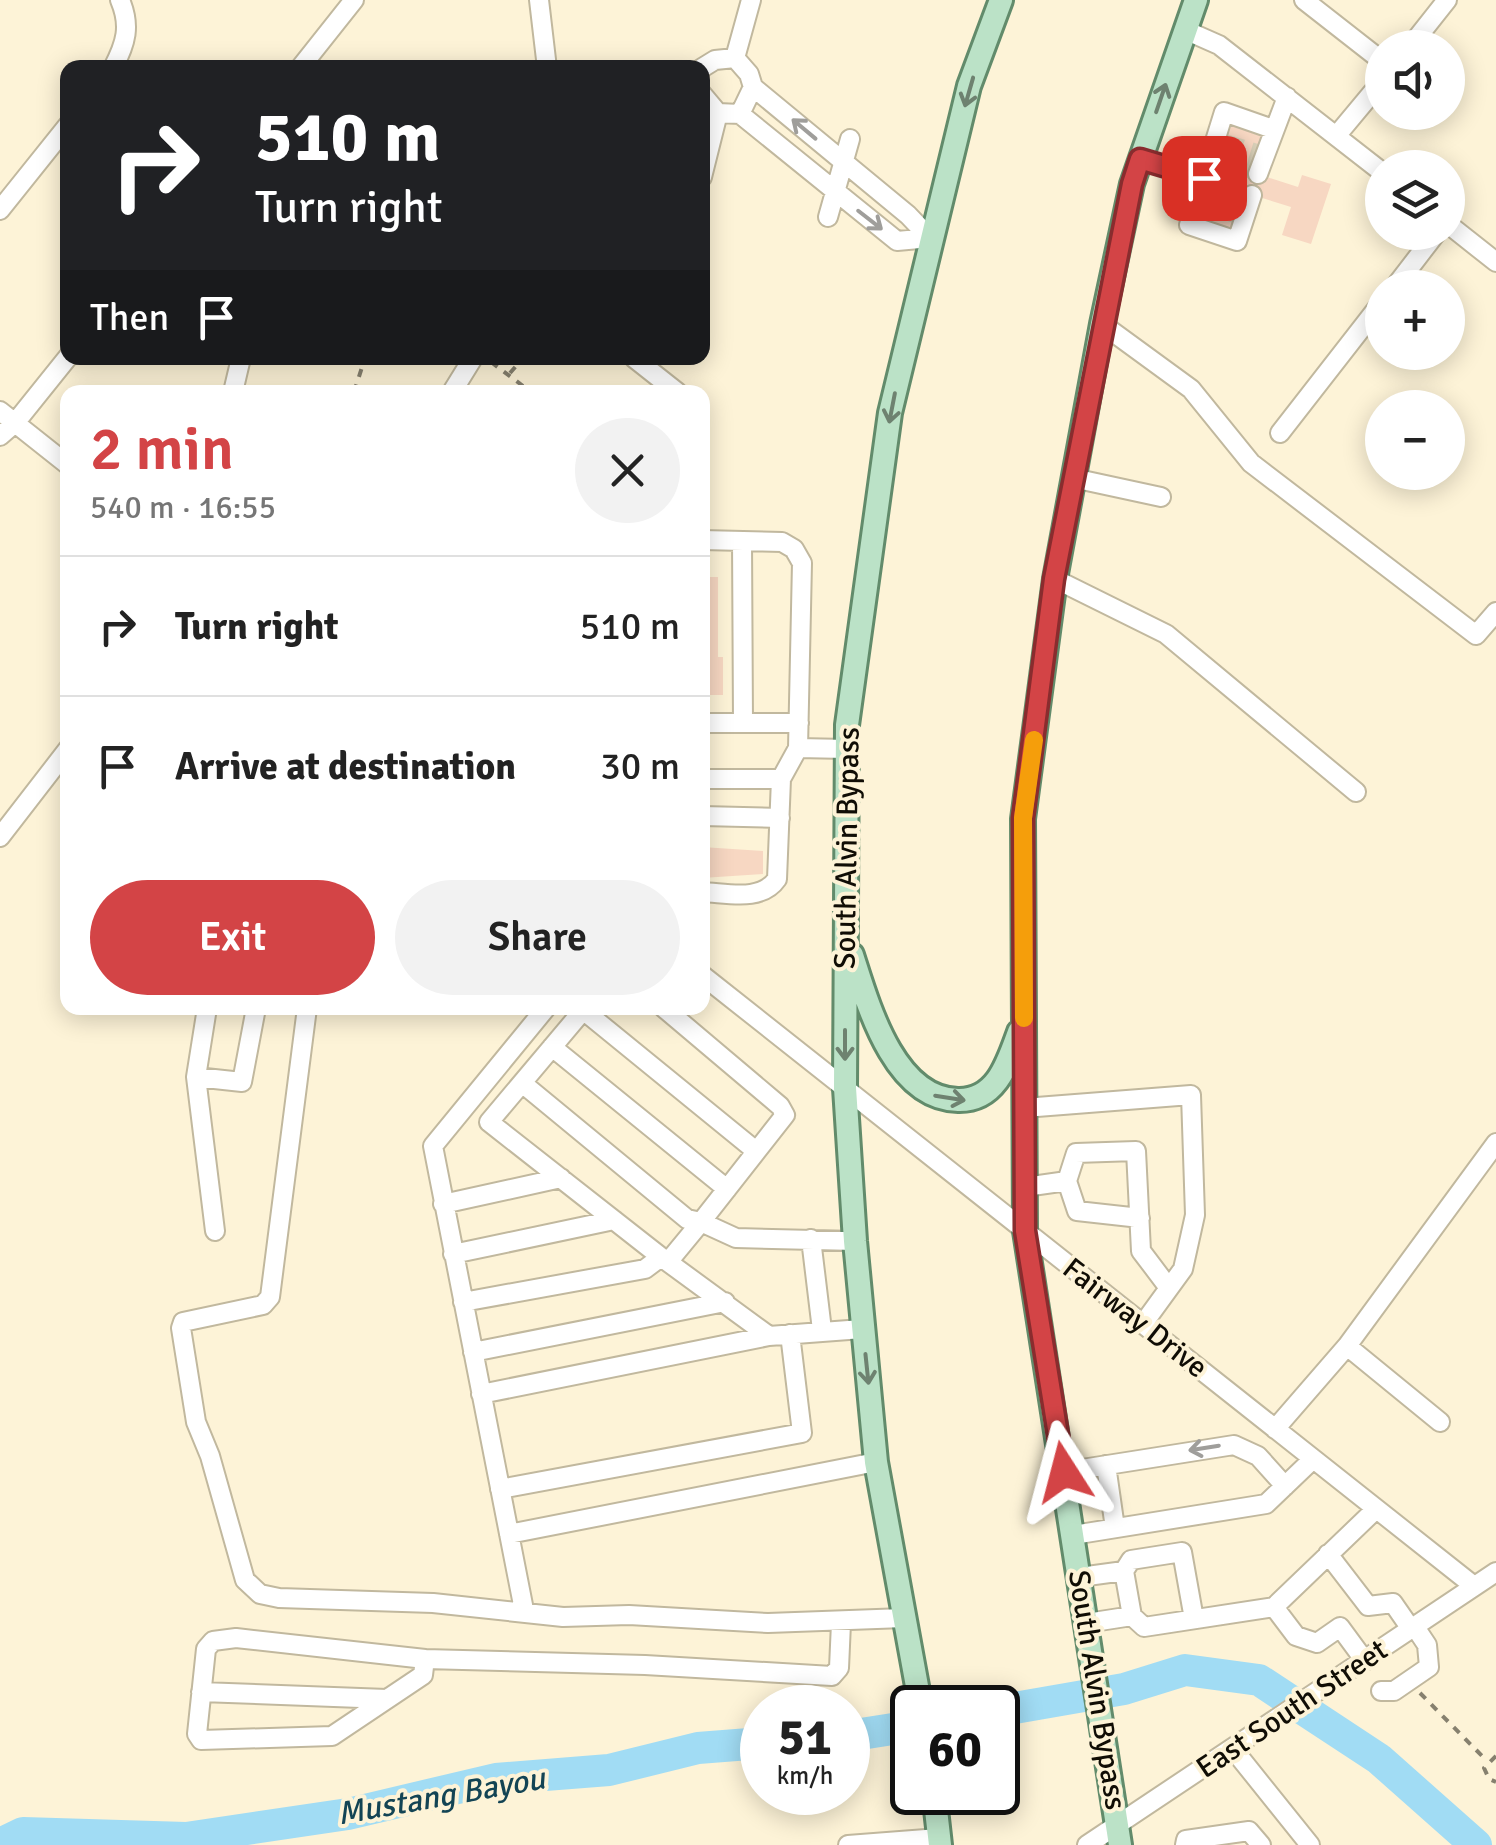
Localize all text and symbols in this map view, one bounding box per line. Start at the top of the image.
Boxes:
map controls [1365,30,1465,490]
button: sound [1365,30,1465,130]
one-way arrow [958,76,977,107]
one-way arrow [1154,83,1172,115]
text: 510 m [255,94,440,180]
icon: right [90,100,220,230]
one-way arrow [791,118,817,140]
pin [1162,136,1247,221]
button: layers [1365,150,1465,250]
icon: arrive [1177,151,1232,206]
text: Turn right [255,180,443,235]
one-way arrow [857,209,883,231]
button: + [1365,270,1465,370]
icon: arrive [189,290,244,345]
text: Then [90,294,169,341]
button: − [1365,390,1465,490]
one-way arrow [882,391,901,423]
text: 2 min [90,413,234,487]
button: close [575,418,680,523]
text: 540 m · 16:55 [90,488,276,527]
icon: right [90,599,145,654]
text: Turn right [175,603,339,650]
text: 510 m [580,603,680,650]
street label: South Alvin Bypass [826,727,868,969]
icon: arrive [90,739,145,794]
text: Arrive at destination [175,743,516,790]
text: 30 m [600,743,680,790]
button: Exit [90,880,375,995]
button: Share [395,880,680,995]
one-way arrow [836,1028,854,1060]
one-way arrow [933,1089,966,1108]
street label: Fairway Drive [1055,1250,1215,1386]
one-way arrow [857,1352,876,1384]
position arrow [1012,1420,1116,1524]
one-way arrow [1188,1439,1221,1457]
street label: South Alvin Bypass [1060,1568,1134,1812]
street label: East South Street [1189,1631,1395,1787]
speed limit sign: 60 [890,1685,1020,1815]
text: 51 [778,1707,832,1769]
water label: Mustang Bayou [334,1758,549,1833]
text: km/h [777,1760,833,1791]

